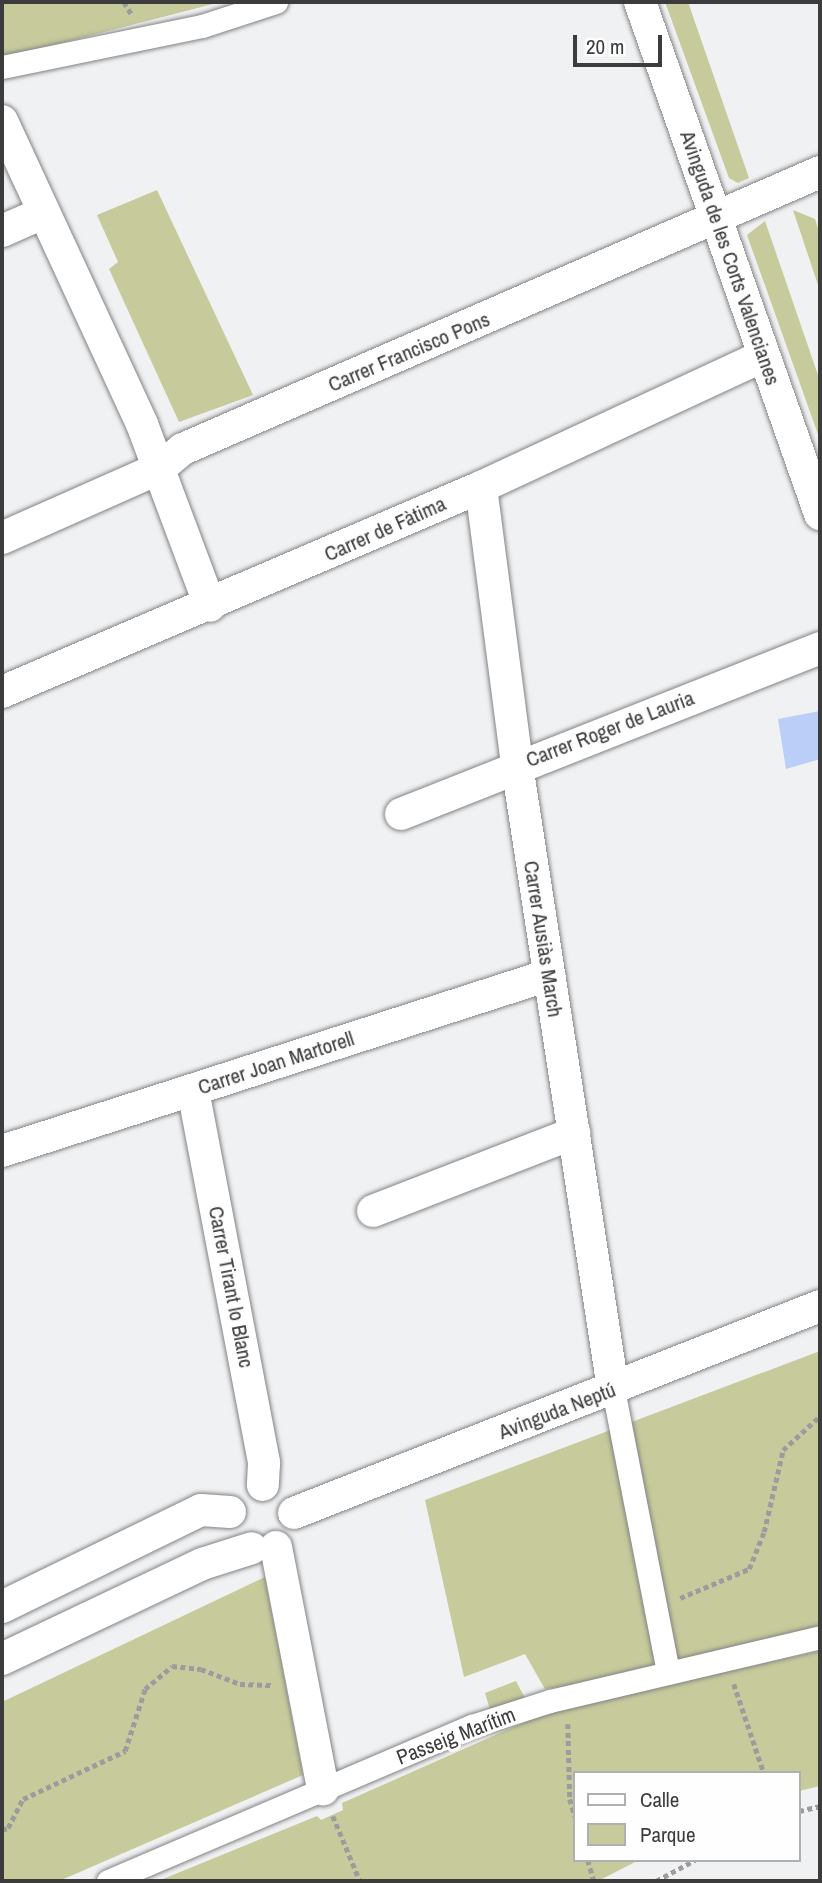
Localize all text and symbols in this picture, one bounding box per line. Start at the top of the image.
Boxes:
scale bar [577,21,666,65]
text: 20 m [586,32,624,61]
street label: Avinguda de les Corts Valencianes [675,127,785,389]
street label: Carrer Francisco Pons [324,307,494,397]
street label: Carrer de Fàtima [320,491,450,567]
street label: Carrer Roger de Lauria [522,685,698,773]
street label: Carrer Ausiàs March [518,859,568,1019]
street label: Carrer Joan Martorell [195,1026,357,1100]
street label: Carrer Tirant lo Blanc [203,1204,259,1370]
street label: Avinguda Neptú [495,1377,619,1445]
street label: Passeig Marítim [393,1702,519,1770]
legend [574,1771,801,1862]
text: Calle [640,1785,679,1814]
text: Parque [640,1820,696,1849]

